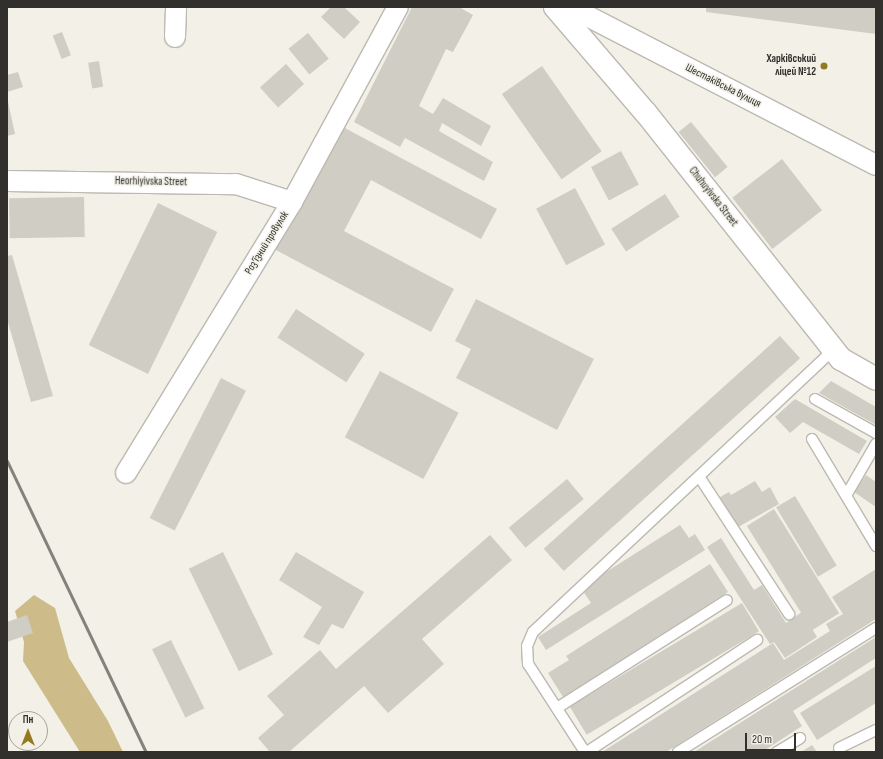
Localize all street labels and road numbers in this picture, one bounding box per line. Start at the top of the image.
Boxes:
street label: Шестаківська вулиця [683,61,763,111]
street label: Chuhuyivska Street [686,165,740,229]
street label: Heorhiyivska Street [115,175,187,189]
street label: Роз’їзний провулок [242,209,292,277]

